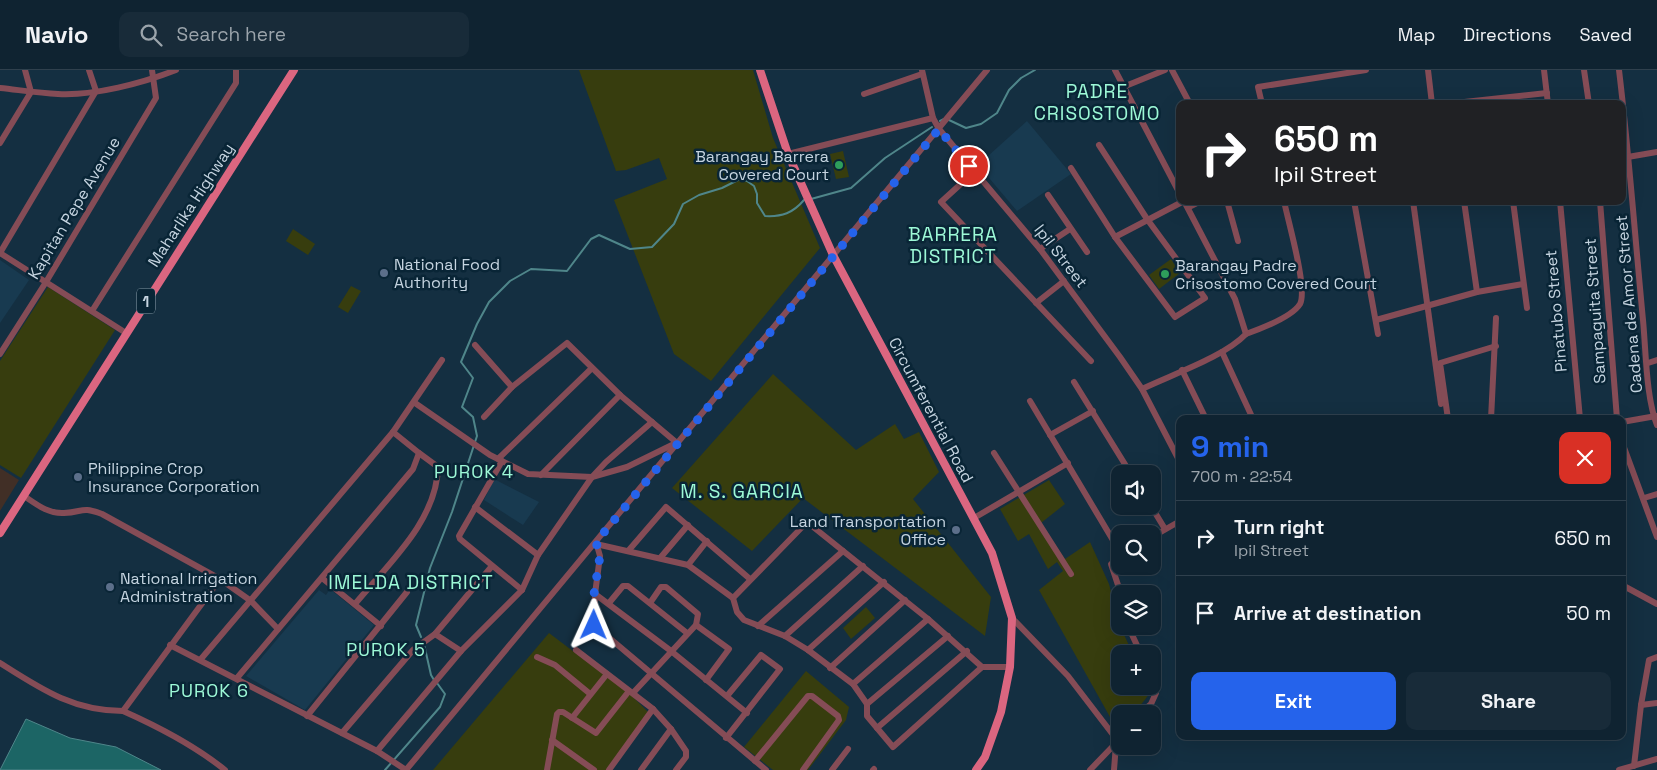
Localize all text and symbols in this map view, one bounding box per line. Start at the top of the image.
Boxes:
search box [119,12,469,57]
text: Navio [25,19,89,50]
icon: search [137,21,165,49]
text: Search here [177,22,286,47]
text: Map [1398,23,1435,46]
text: Directions [1463,23,1552,46]
text: Saved [1580,23,1632,46]
district label: PADRE CRISOSTOMO [1034,79,1160,126]
text: 650 m [1274,117,1378,161]
icon: right [1191,120,1256,185]
street label: Kapitan Pepe Avenue [23,133,125,283]
street label: Maharlika Highway [143,139,239,271]
pin [948,145,990,187]
place label: Barangay Barrera Covered Court [695,146,829,185]
icon: arrive [955,152,983,180]
marker: Barangay Barrera Covered Court [833,159,845,171]
text: Ipil Street [1274,160,1377,188]
street label: Cadena de Amor Street [1611,214,1647,394]
street label: Ipil Street [1030,220,1092,292]
district label: BARRERA DISTRICT [908,222,998,269]
street label: Sampaguita Street [1579,238,1611,384]
street label: Pinatubo Street [1540,249,1572,373]
place label: National Food Authority [394,254,500,293]
place label: Barangay Padre Crisostomo Covered Court [1175,255,1377,294]
marker: National Food Authority [378,267,390,279]
marker: Barangay Padre Crisostomo Covered Court [1159,268,1171,280]
road number: 1 [137,288,155,314]
street label: Circumferential Road [884,334,978,486]
text: 9 min [1191,427,1269,466]
button: close [1559,432,1611,484]
place label: Philippine Crop Insurance Corporation [88,458,260,497]
district label: PUROK 4 [434,460,514,483]
map controls [1111,465,1161,755]
button: sound [1111,465,1161,515]
text: 700 m · 22:54 [1191,466,1292,487]
marker: Philippine Crop Insurance Corporation [72,471,84,483]
district label: M. S. GARCIA [680,479,804,504]
place label: Land Transportation Office [790,511,946,550]
text: Turn right [1234,515,1324,540]
marker: Land Transportation Office [950,524,962,536]
icon: right [1191,524,1219,552]
button: search [1111,525,1161,575]
text: 650 m [1555,526,1611,551]
text: Ipil Street [1234,540,1309,561]
place label: National Irrigation Administration [120,568,257,607]
district label: IMELDA DISTRICT [328,570,494,595]
marker: National Irrigation Administration [104,581,116,593]
button: layers [1111,585,1161,635]
position arrow [567,598,619,650]
icon: arrive [1191,599,1219,627]
text: Arrive at destination [1234,601,1422,626]
text: 50 m [1566,601,1611,626]
district label: PUROK 5 [346,638,426,661]
button: + [1111,645,1161,695]
button: Exit [1191,672,1396,730]
button: Share [1406,672,1611,730]
district label: PUROK 6 [169,679,249,702]
button: − [1111,705,1161,755]

